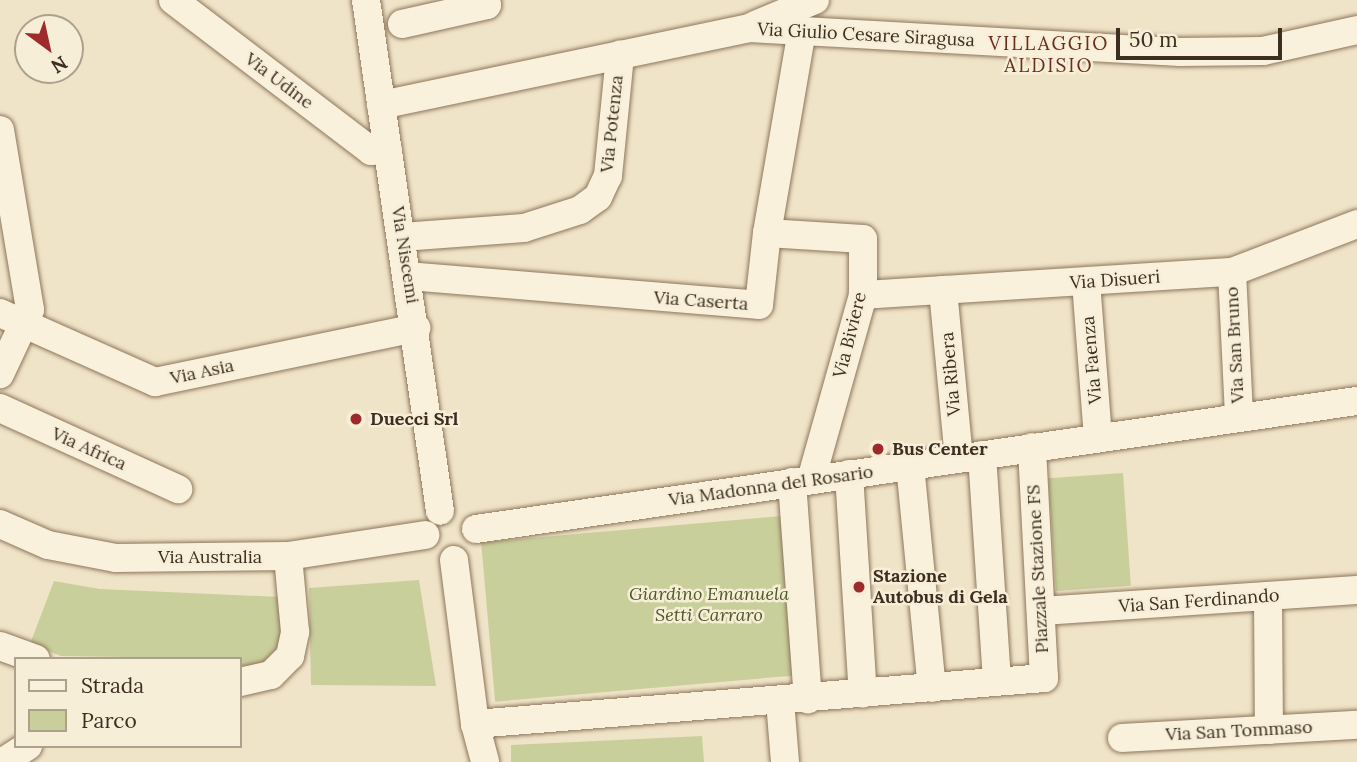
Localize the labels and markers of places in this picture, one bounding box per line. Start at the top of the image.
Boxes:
place label: Duecci Srl [370,408,458,430]
marker: Duecci Srl [348,411,364,427]
place label: Bus Center [892,438,988,460]
marker: Bus Center [870,441,886,457]
place label: Stazione Autobus di Gela [873,566,1008,608]
marker: Stazione Autobus di Gela [851,579,867,595]

